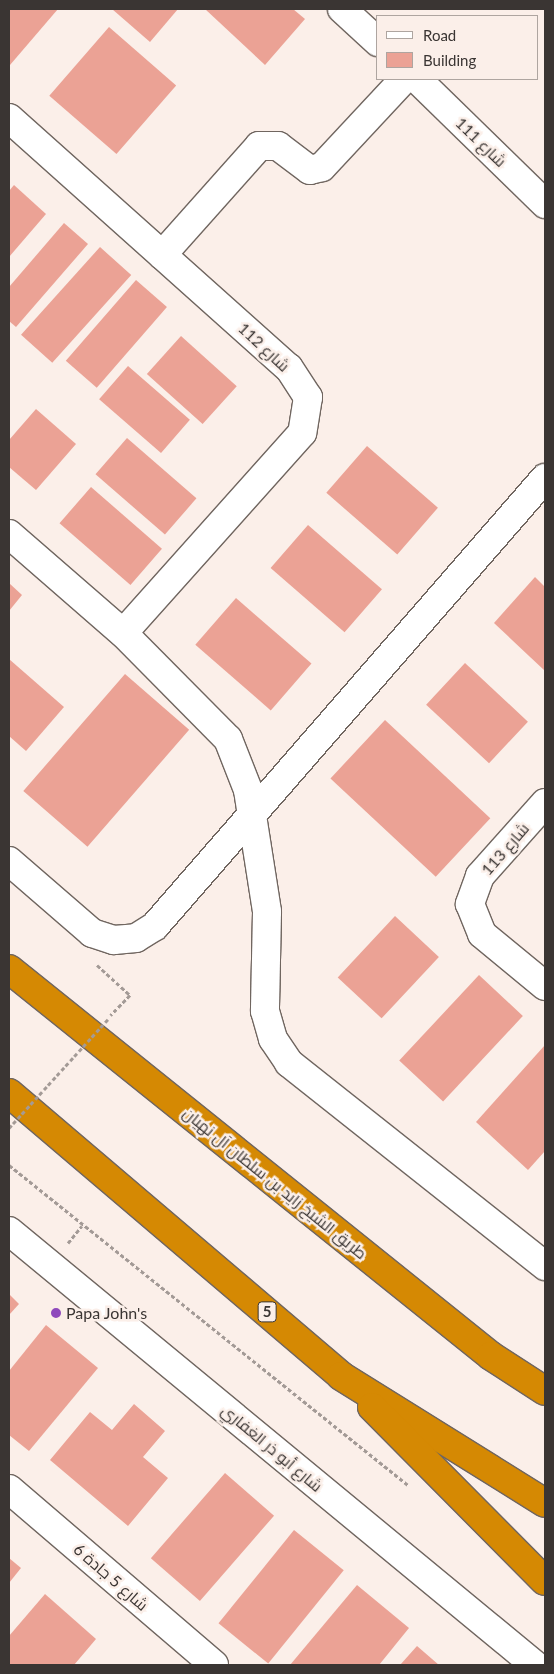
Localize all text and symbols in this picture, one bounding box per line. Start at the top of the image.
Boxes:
legend [376,15,539,80]
text: Road [423,26,456,44]
text: Building [423,51,476,69]
street label: شارع 111 [452,113,510,171]
street label: شارع 112 [234,319,294,375]
street label: شارع 113 [477,819,533,879]
street label: طريق الشيخ زايد بن سلطان آل نهيان [179,1103,371,1263]
road number: 5 [257,1300,277,1324]
place label: Papa John's [66,1303,148,1323]
marker: Papa John's [50,1307,62,1319]
street label: شارع أبو ذر الغفاري [218,1400,326,1496]
street label: شارع 5 جادة 6 [70,1539,152,1615]

